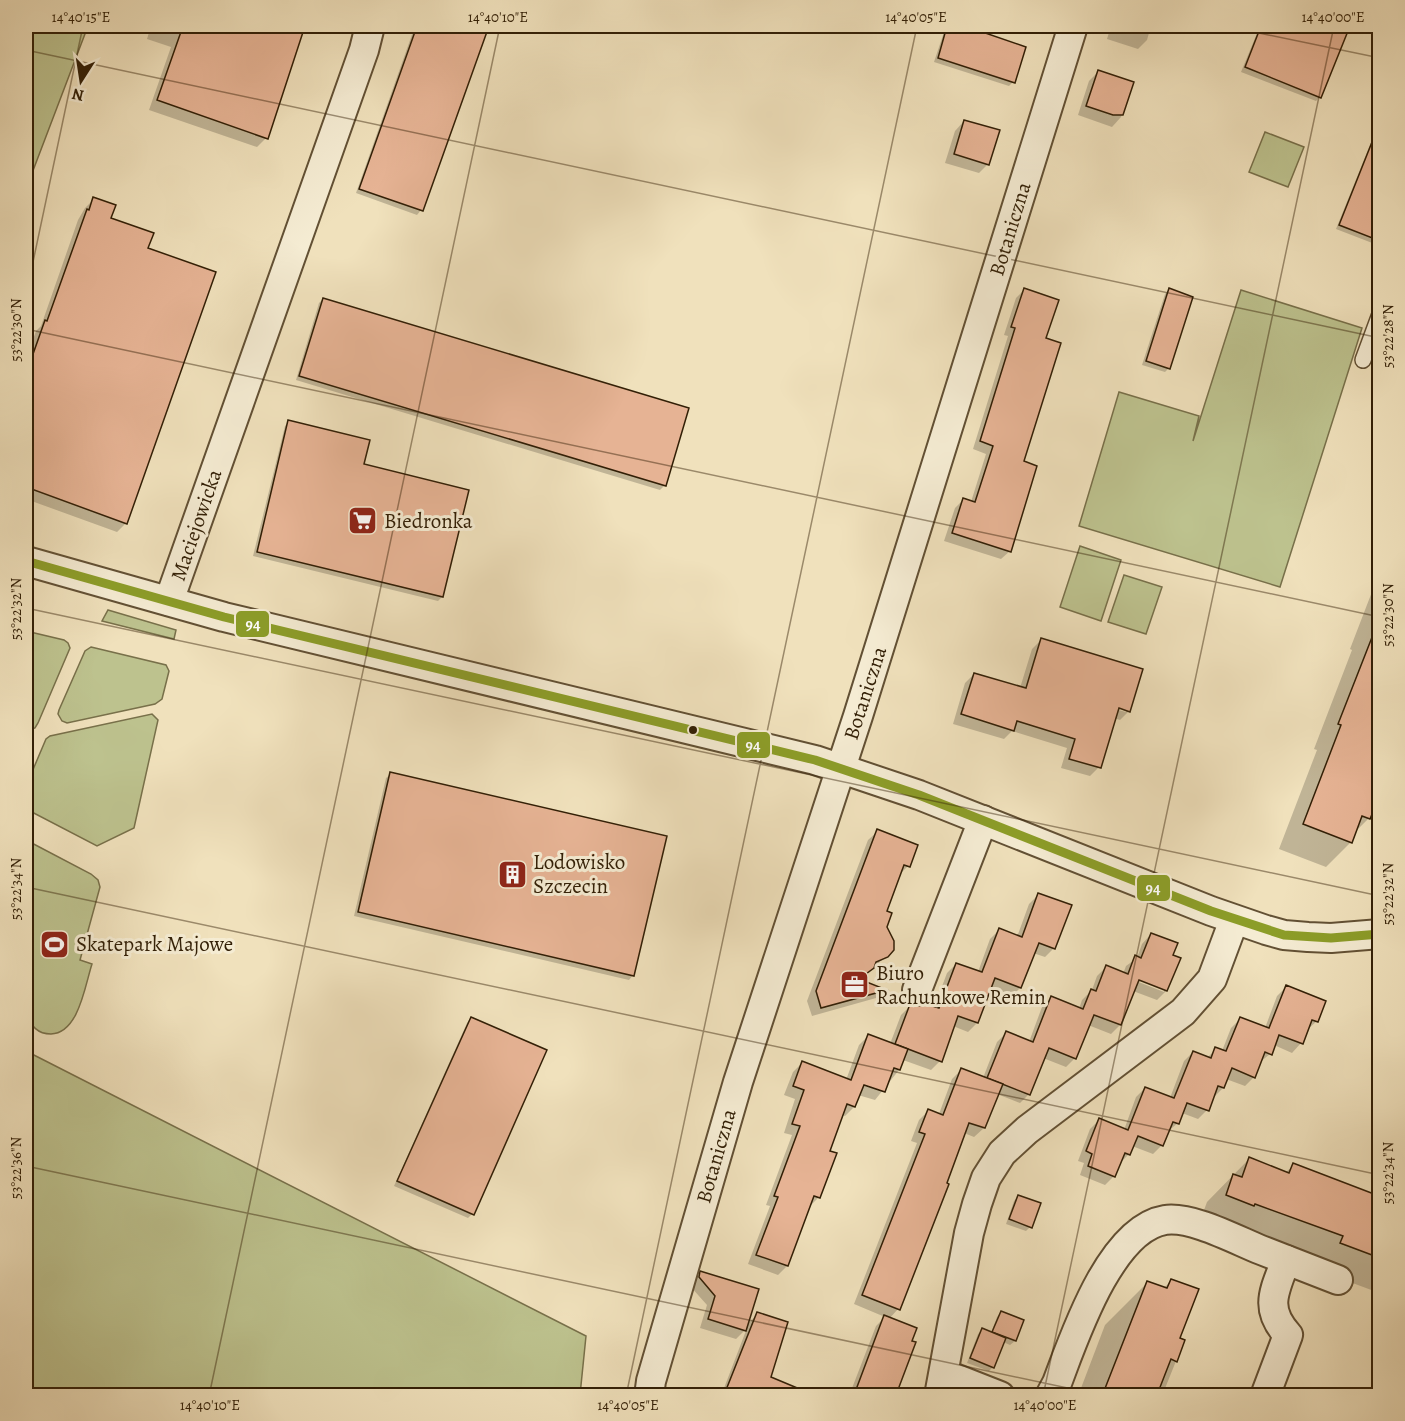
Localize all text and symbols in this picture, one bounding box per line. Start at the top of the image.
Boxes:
text: 14°40'15"E [52,7,110,27]
text: 14°40'10"E [468,7,528,27]
text: 14°40'05"E [885,7,947,27]
text: 14°40'00"E [1301,7,1365,27]
north arrow [51,51,111,111]
text: N [70,83,86,107]
street label: Botaniczna [982,178,1038,279]
text: 53°22'30"N [6,298,26,362]
text: 53°22'28"N [1378,304,1398,368]
street label: Maciejowicka [164,465,228,585]
supermarket icon: Biedronka [347,505,379,537]
place label: Biedronka [384,507,473,535]
text: 53°22'32"N [6,577,26,640]
text: 53°22'30"N [1378,583,1398,647]
line badge: 94 [235,610,270,638]
text: 94 [246,614,261,636]
street label: Botaniczna [837,642,893,743]
unlabelled marker [687,724,699,736]
line badge: 94 [736,731,771,759]
text: 94 [746,735,761,757]
place label: Lodowisko Szczecin [533,848,625,900]
text: 53°22'34"N [6,858,26,920]
building icon: Lodowisko Szczecin [496,858,528,890]
text: 53°22'32"N [1378,862,1398,925]
line badge: 94 [1136,874,1171,902]
text: 94 [1146,878,1161,900]
sports icon: Skatepark Majowe [39,928,71,960]
place label: Skatepark Majowe [76,930,233,958]
place label: Biuro Rachunkowe Remin [876,959,1046,1011]
office icon: Biuro Rachunkowe Remin [839,969,871,1001]
street label: Botaniczna [689,1105,743,1206]
text: 53°22'36"N [6,1137,26,1199]
text: 53°22'34"N [1378,1142,1398,1204]
text: 14°40'10"E [180,1395,240,1415]
text: 14°40'05"E [597,1395,659,1415]
text: 14°40'00"E [1013,1395,1077,1415]

